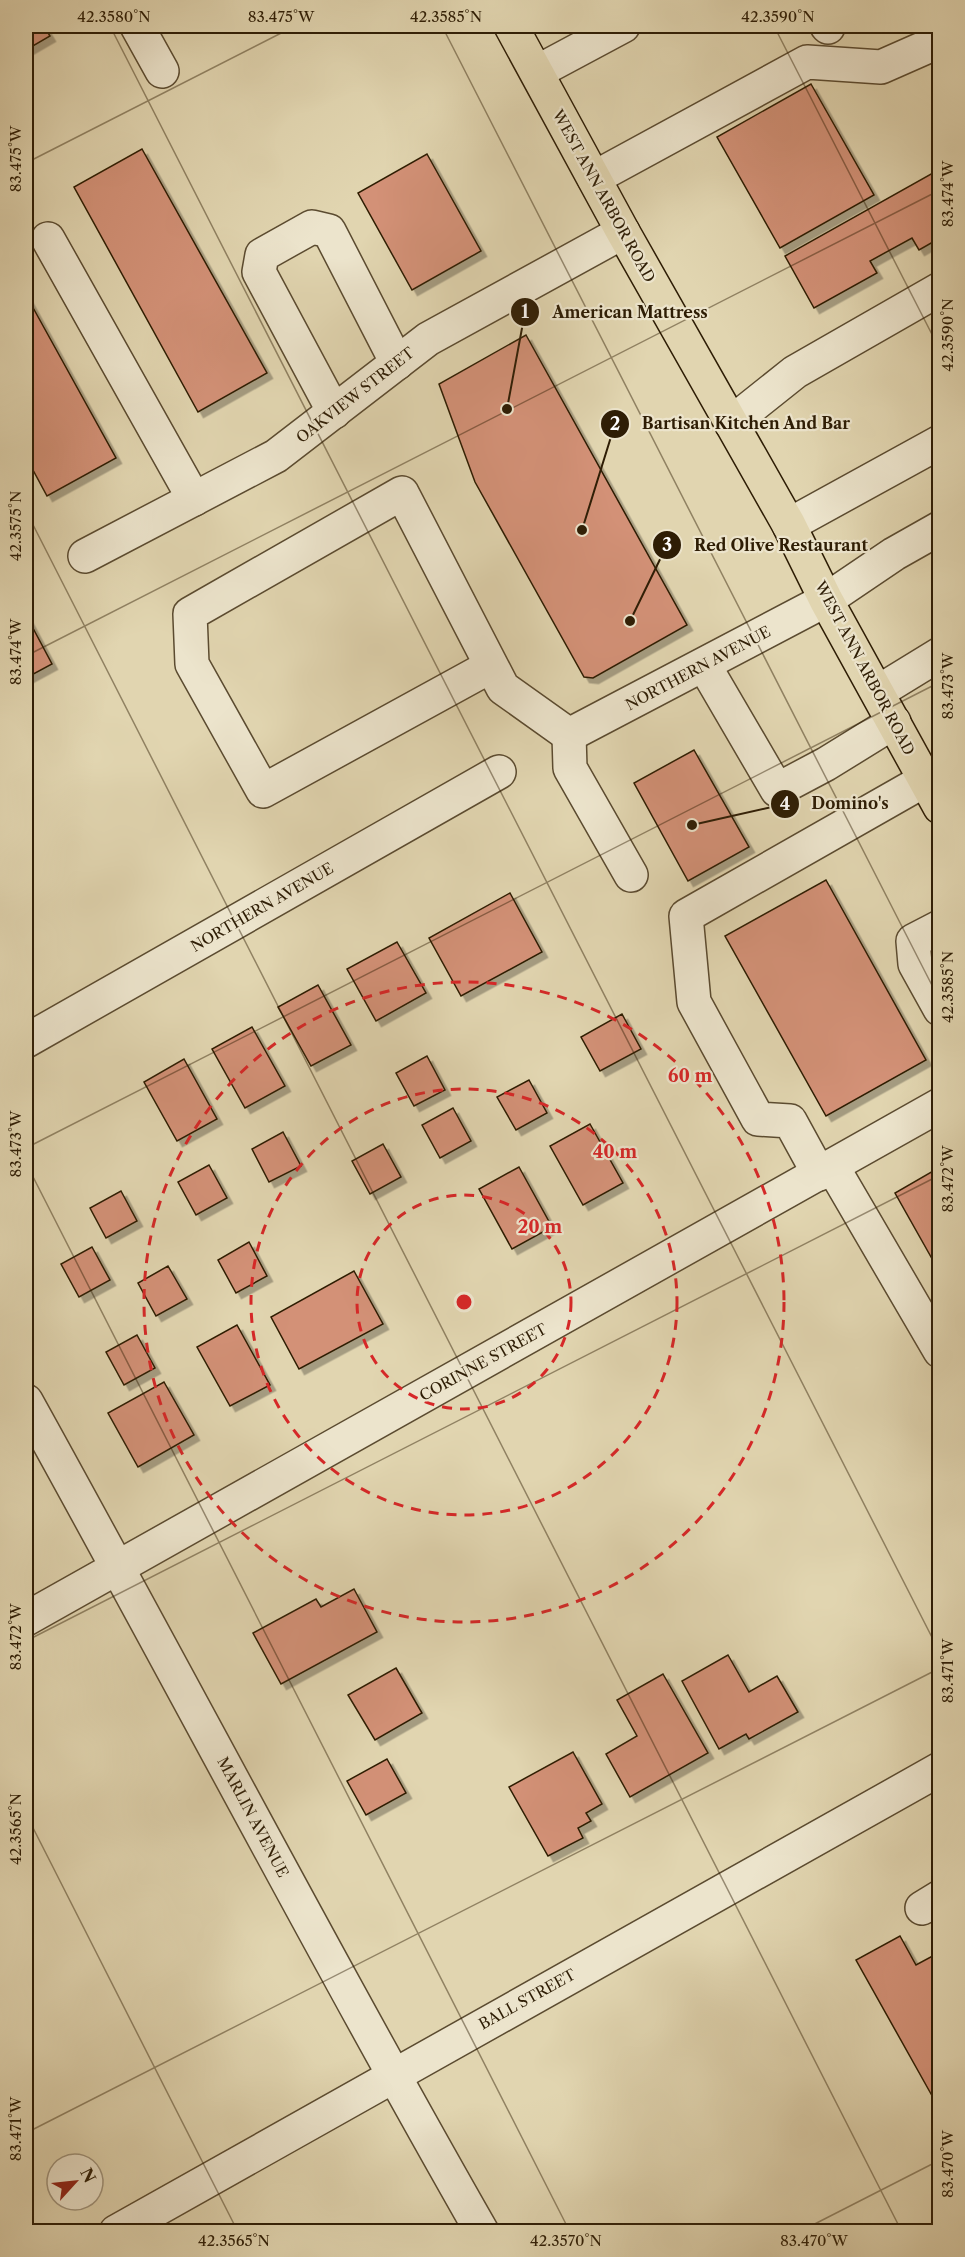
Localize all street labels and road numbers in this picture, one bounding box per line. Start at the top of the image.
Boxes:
street label: WEST ANN ARBOR ROAD [548,105,659,286]
street label: OAKVIEW STREET [292,343,418,447]
street label: WEST ANN ARBOR ROAD [810,577,919,758]
street label: NORTHERN AVENUE [622,622,774,714]
street label: NORTHERN AVENUE [187,858,337,956]
street label: CORINNE STREET [416,1319,551,1405]
street label: MARLIN AVENUE [213,1753,293,1881]
street label: BALL STREET [475,1964,579,2033]

